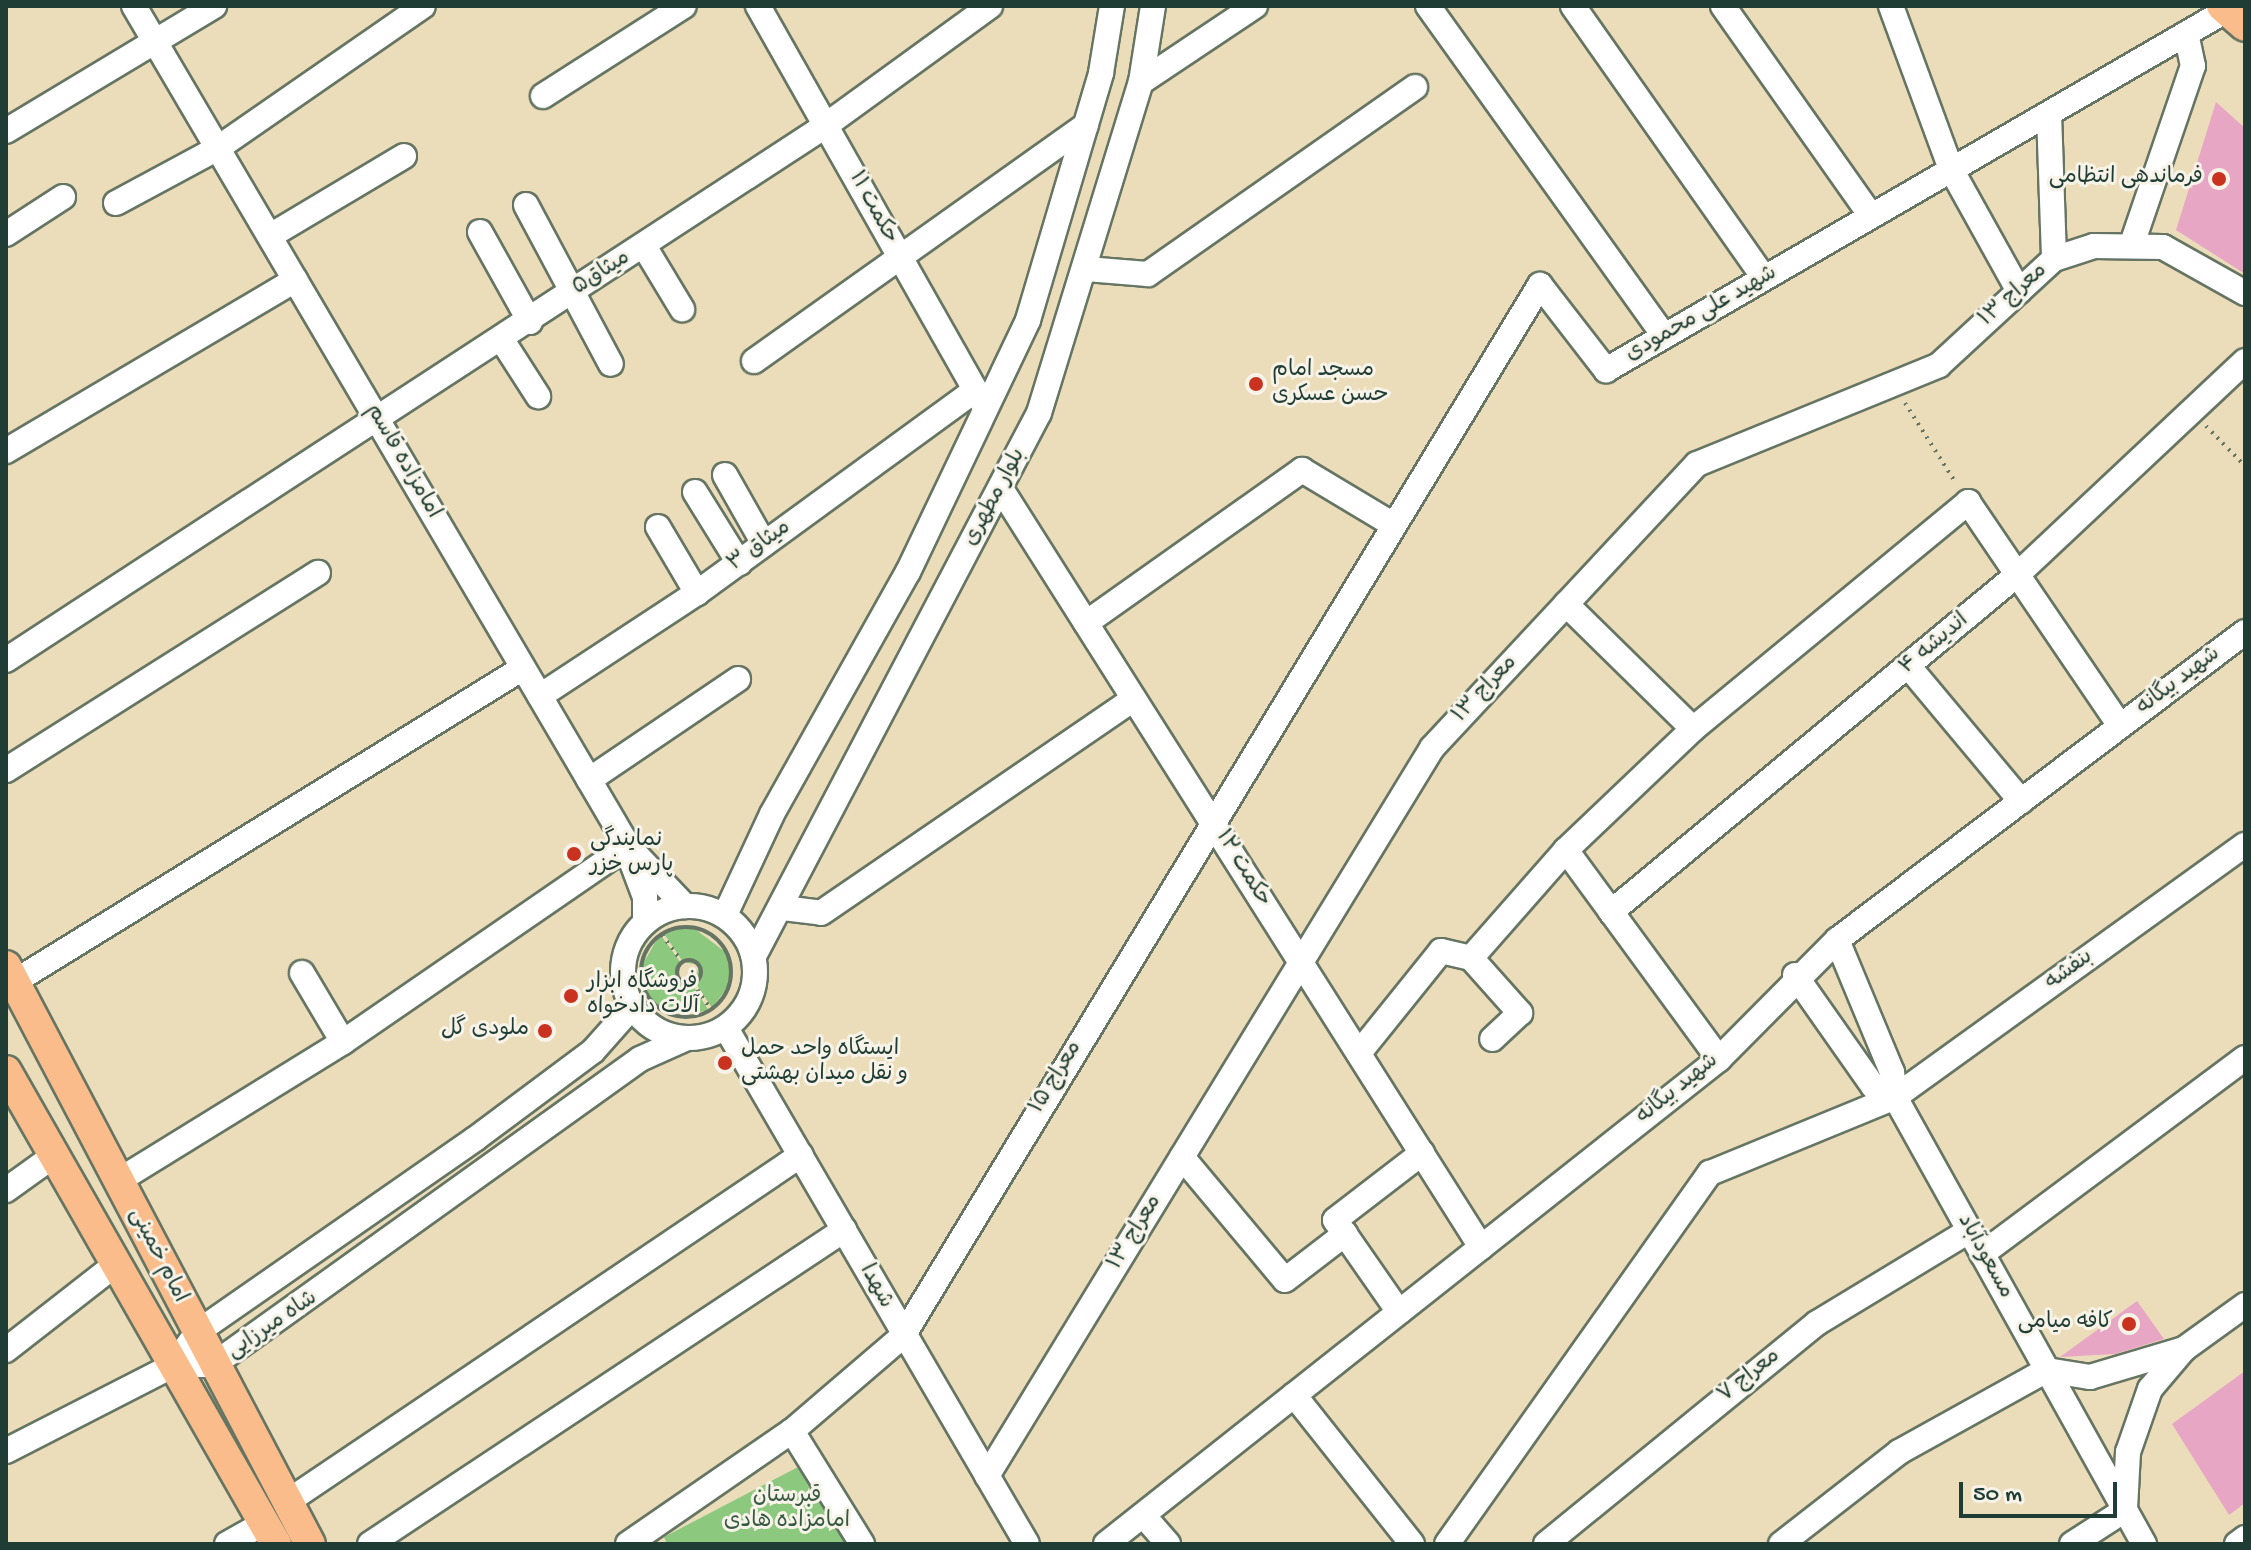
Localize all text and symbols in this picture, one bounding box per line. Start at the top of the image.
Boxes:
place label: فرماندهی انتظامی [2049,166,2203,192]
street label: حکمت ۱۱ [841,167,903,249]
marker: فرماندهی انتظامی [2210,170,2228,188]
street label: میثاق۵ [568,246,636,302]
street label: معراج ۱۳ [1974,258,2054,334]
street label: شهید علی محمودی [1622,261,1782,369]
place label: مسجد امام حسن عسکری [1272,358,1389,410]
marker: مسجد امام حسن عسکری [1247,375,1265,393]
street label: امامزاده قاسم [359,400,445,524]
street label: بلوار مطهری [959,445,1033,551]
street label: میثاق ۳ [723,515,797,579]
street label: اندیشه ۴ [1895,608,1975,682]
street label: شهید بیگانه [2132,642,2226,722]
street label: معراج ۱۳ [1448,651,1524,729]
street label: حکمت ۱۲ [1208,826,1276,912]
place label: نمایندگی پارس خزر [590,828,673,880]
marker: نمایندگی پارس خزر [565,845,583,863]
street label: بنفشه [2041,945,2099,997]
place label: فروشگاه ابزار آلات دادخواه [587,970,699,1022]
marker: فروشگاه ابزار آلات دادخواه [562,987,580,1005]
place label: ملودی گل [441,1018,529,1044]
marker: ملودی گل [536,1022,554,1040]
place label: ایستگاه واحد حمل و نقل میدان بهشتی [741,1037,908,1088]
street label: معراج ۱۵ [1025,1037,1089,1119]
street label: شهید بیگانه [1632,1049,1724,1131]
marker: ایستگاه واحد حمل و نقل میدان بهشتی [716,1054,734,1072]
street label: معراج ۱۳ [1103,1191,1169,1275]
street label: امام خمینی [122,1204,192,1308]
street label: مسعودآباد [1950,1210,2018,1304]
street label: شهدا [852,1260,898,1314]
street label: شاه میرزایی [223,1286,323,1366]
place label: کافه میامی [2018,1311,2113,1337]
marker: کافه میامی [2120,1315,2138,1333]
street label: معراج ۷ [1714,1344,1786,1410]
scale bar [1963,1466,2121,1516]
text: 50 m [1973,1481,2022,1510]
park label: قبرستان امامزاده هادی [724,1484,850,1536]

